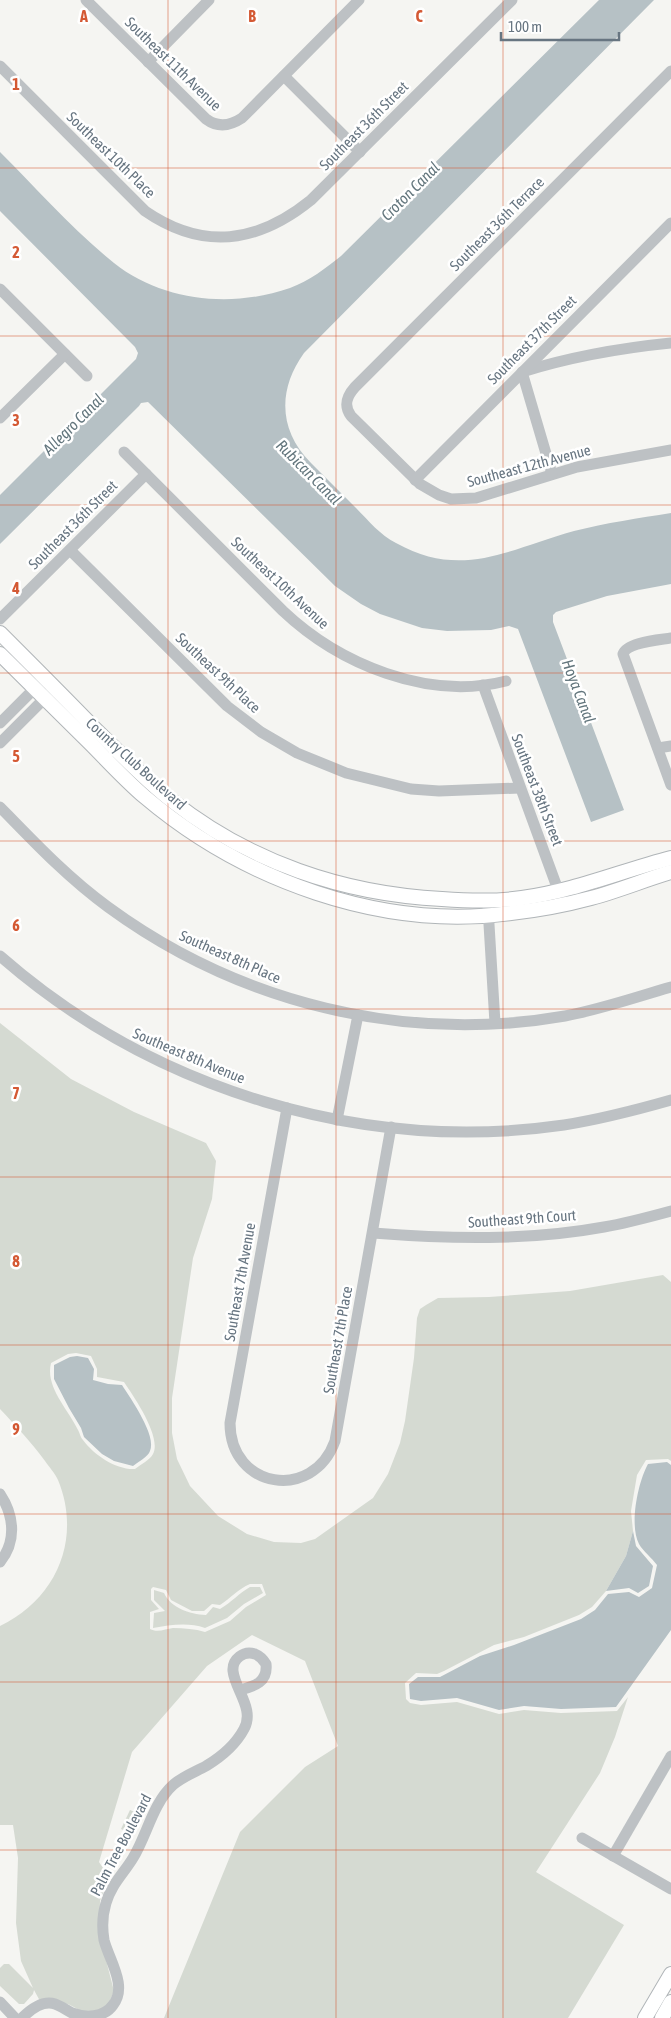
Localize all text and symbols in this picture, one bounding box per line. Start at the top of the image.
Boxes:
text: A [79,7,88,25]
text: B [248,7,256,25]
text: C [415,7,423,25]
scale bar [501,10,618,42]
street label: Southeast 11th Avenue [122,13,225,114]
text: 100 m [508,18,542,35]
text: 1 [12,75,20,93]
street label: Southeast 36th Street [316,78,411,173]
street label: Southeast 10th Place [64,108,159,201]
water label: Croton Canal [377,158,443,224]
street label: Southeast 36th Terrace [446,173,547,274]
text: 2 [12,243,20,261]
street label: Southeast 37th Street [484,292,579,387]
water label: Allegro Canal [38,390,108,460]
text: 3 [12,411,20,429]
water label: Rubican Canal [273,436,345,508]
street label: Southeast 12th Avenue [465,441,593,490]
street label: Southeast 36th Street [25,477,120,572]
street label: Southeast 10th Avenue [228,533,333,632]
text: 4 [11,579,20,597]
street label: Southeast 9th Place [173,629,264,716]
water label: Hoya Canal [558,657,599,726]
street label: Country Club Boulevard [83,714,190,813]
street label: Southeast 38th Street [508,732,567,848]
text: 5 [12,747,20,765]
text: 6 [12,916,20,934]
street label: Southeast 8th Place [177,927,284,987]
street label: Southeast 8th Avenue [131,1024,248,1087]
text: 7 [12,1084,20,1102]
street label: Southeast 9th Court [468,1206,576,1231]
street label: Southeast 7th Avenue [221,1221,258,1342]
text: 8 [12,1252,20,1270]
street label: Southeast 7th Place [320,1285,355,1395]
text: 9 [12,1420,20,1438]
street label: Palm Tree Boulevard [87,1791,155,1899]

